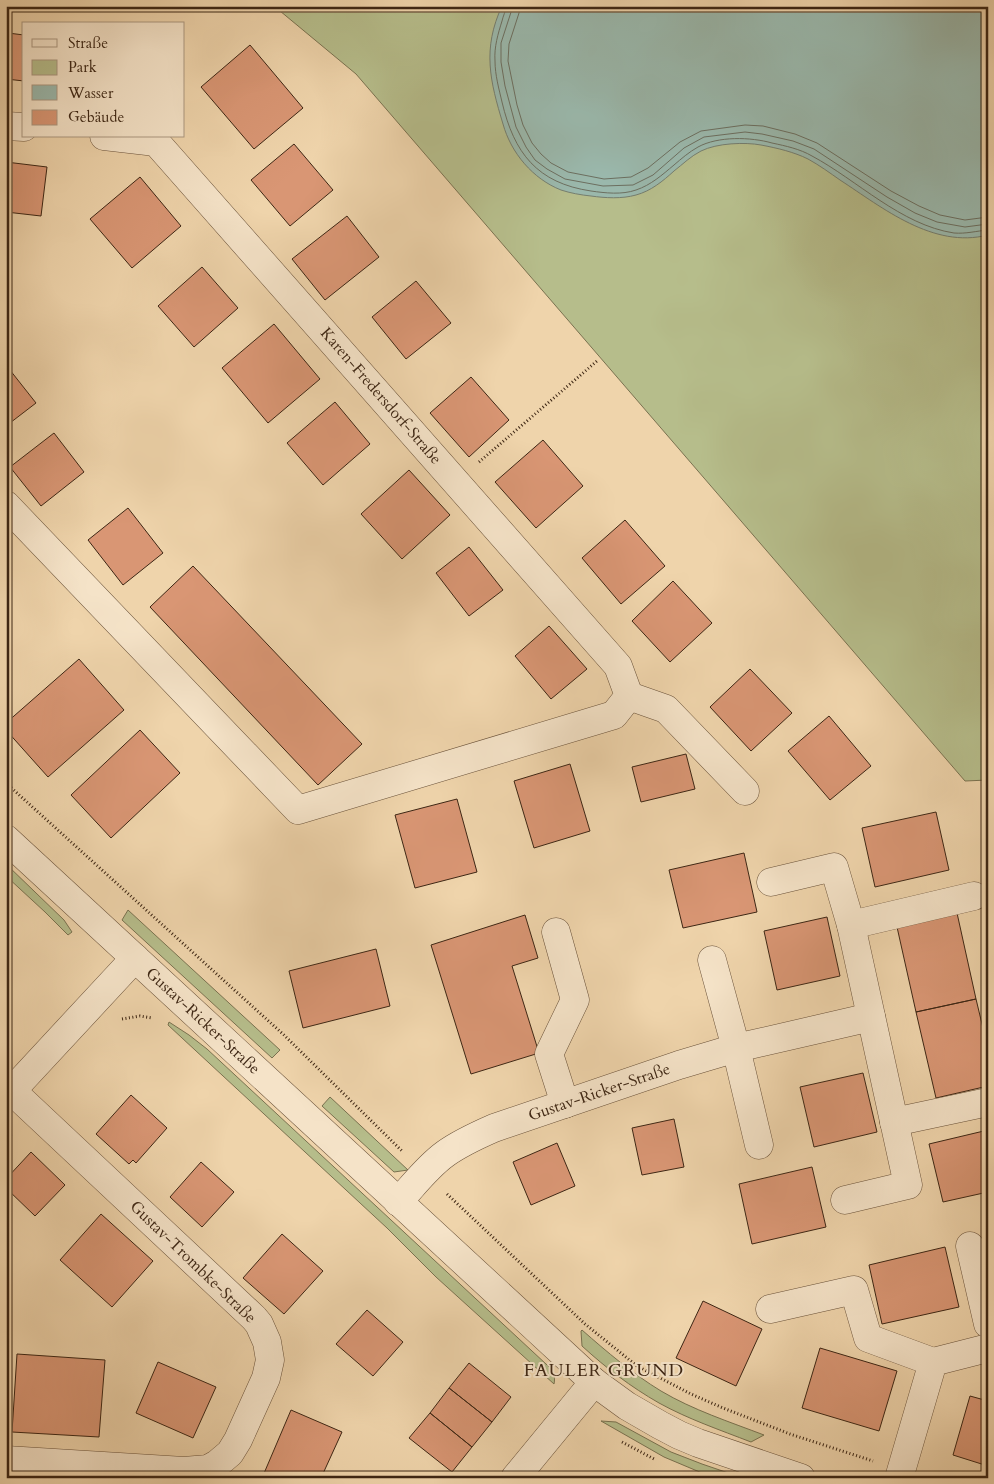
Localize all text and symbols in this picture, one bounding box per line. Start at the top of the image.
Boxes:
legend [22,22,185,138]
text: Straße [68,33,108,53]
text: Park [68,57,97,77]
text: Wasser [67,83,114,103]
text: Gebäude [68,107,125,127]
street label: Karen-Fredersdorf-Straße [315,323,447,469]
street label: Gustav-Ricker-Straße [141,962,265,1079]
street label: Gustav-Ricker-Straße [525,1058,673,1127]
street label: Gustav-Trombke-Straße [125,1196,261,1328]
district label: FAULER GRUND [524,1358,684,1383]

